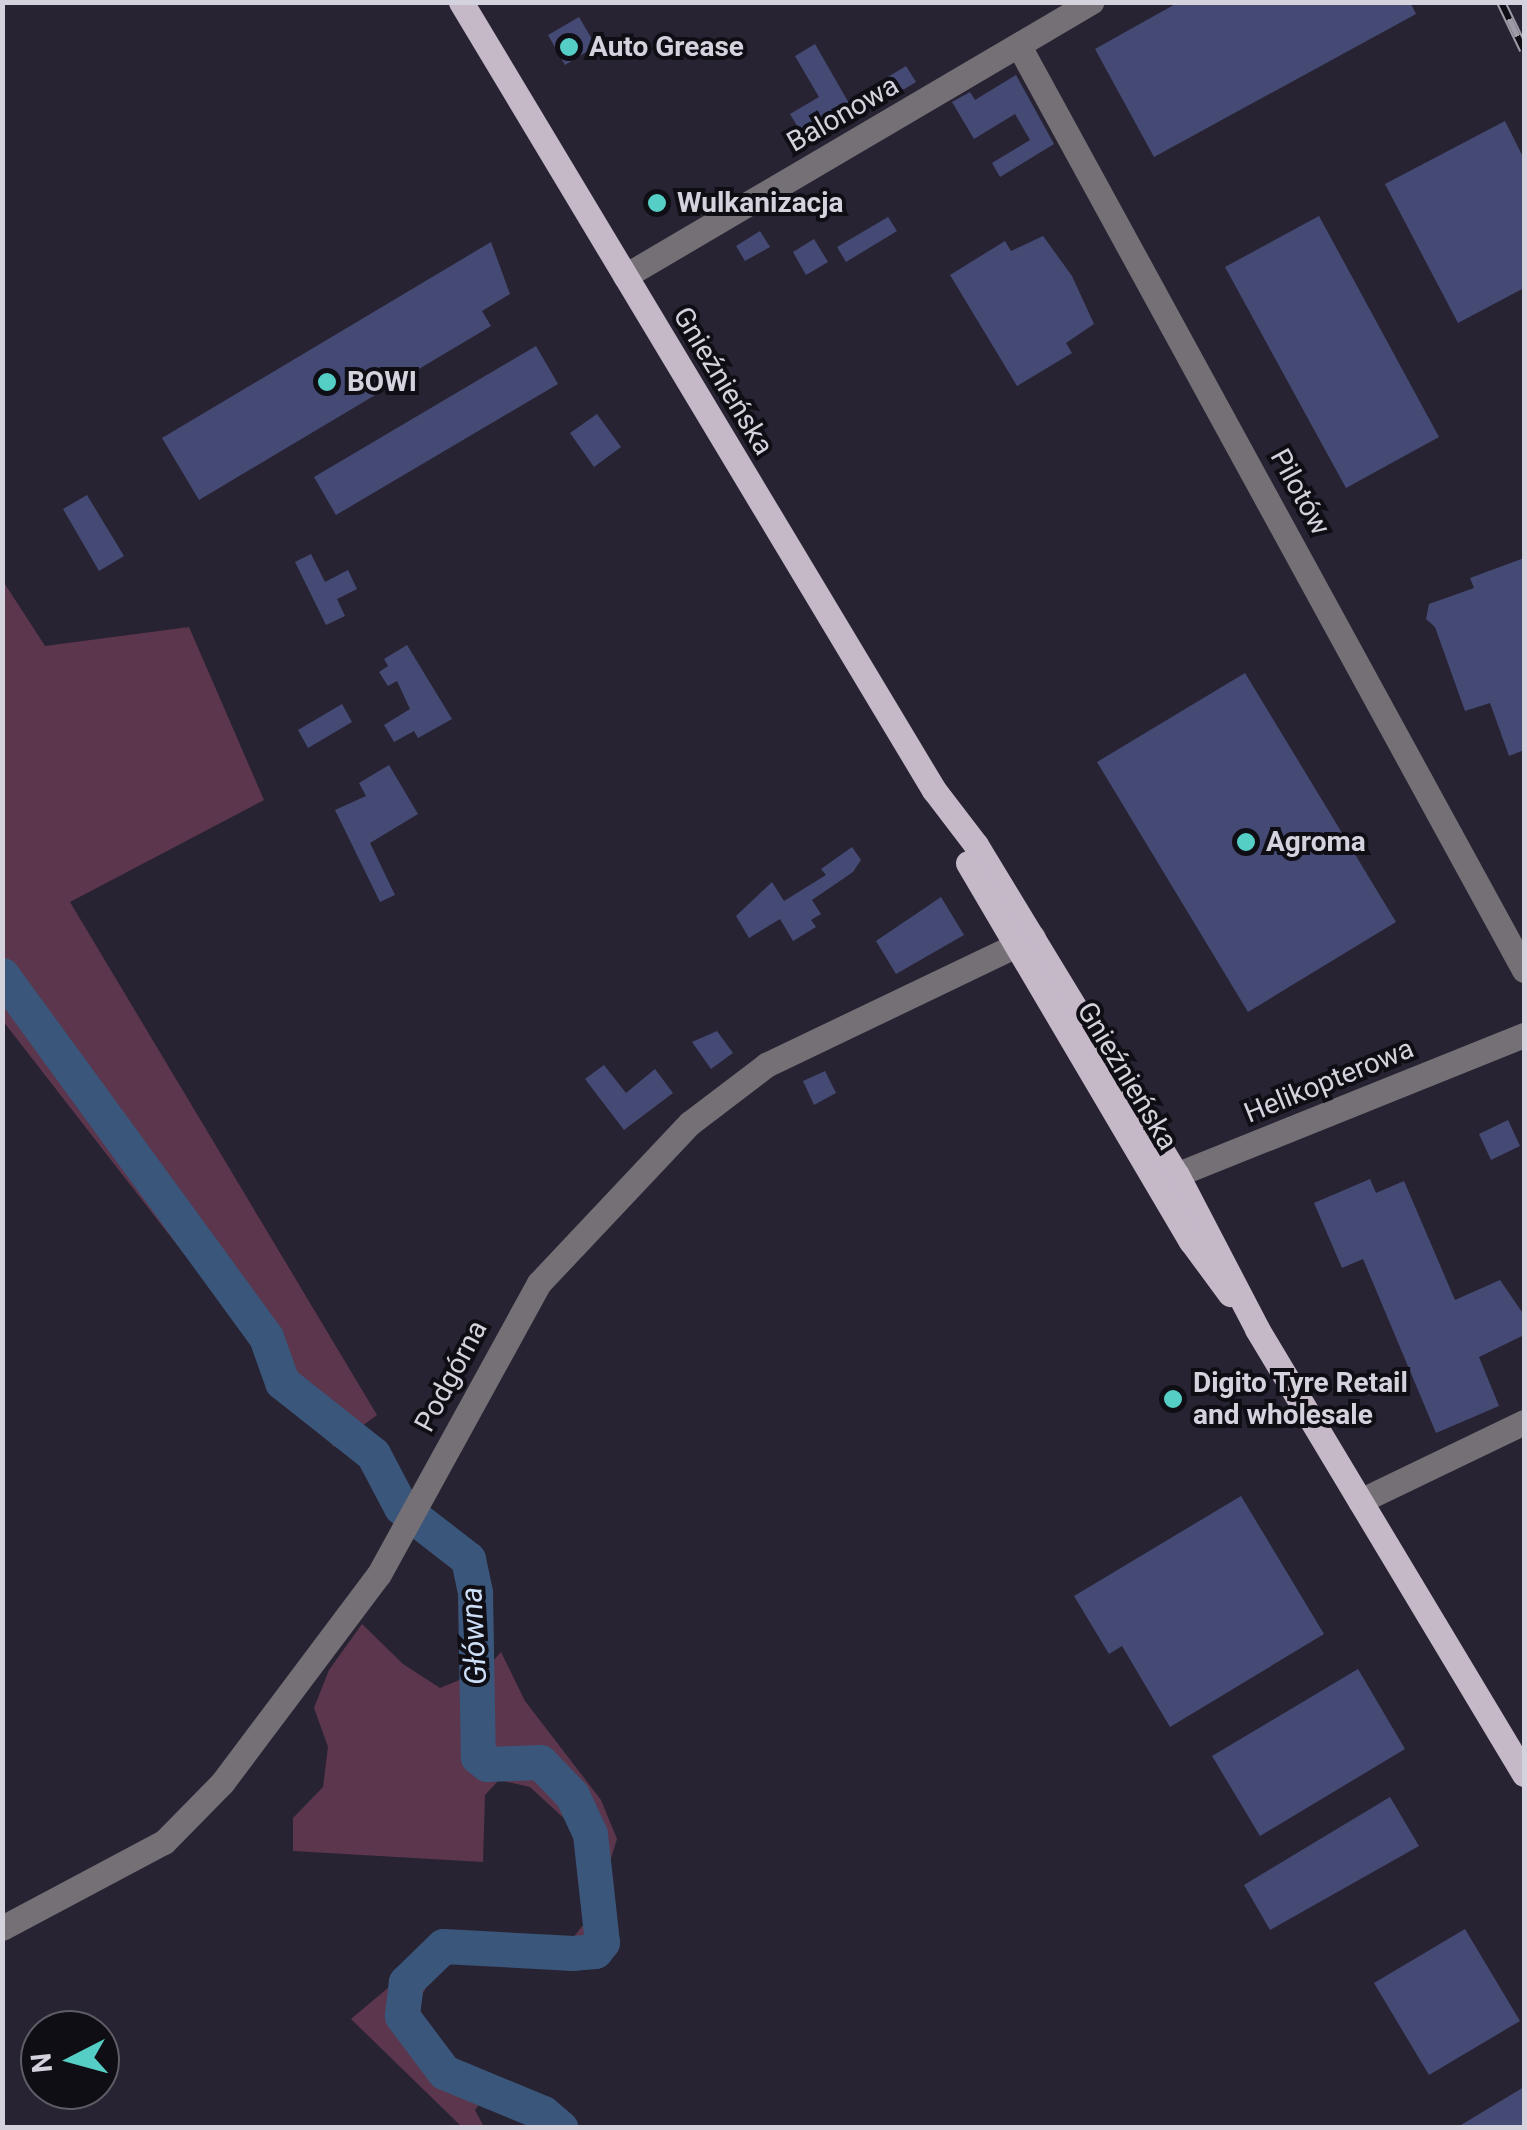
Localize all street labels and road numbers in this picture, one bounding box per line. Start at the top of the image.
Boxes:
street label: Balonowa [781,69,905,159]
street label: Gnieźnieńska [666,301,780,461]
street label: Pilotów [1263,443,1337,541]
street label: Gnieźnieńska [1070,996,1184,1156]
street label: Helikopterowa [1239,1032,1419,1130]
street label: Podgórna [408,1315,494,1437]

